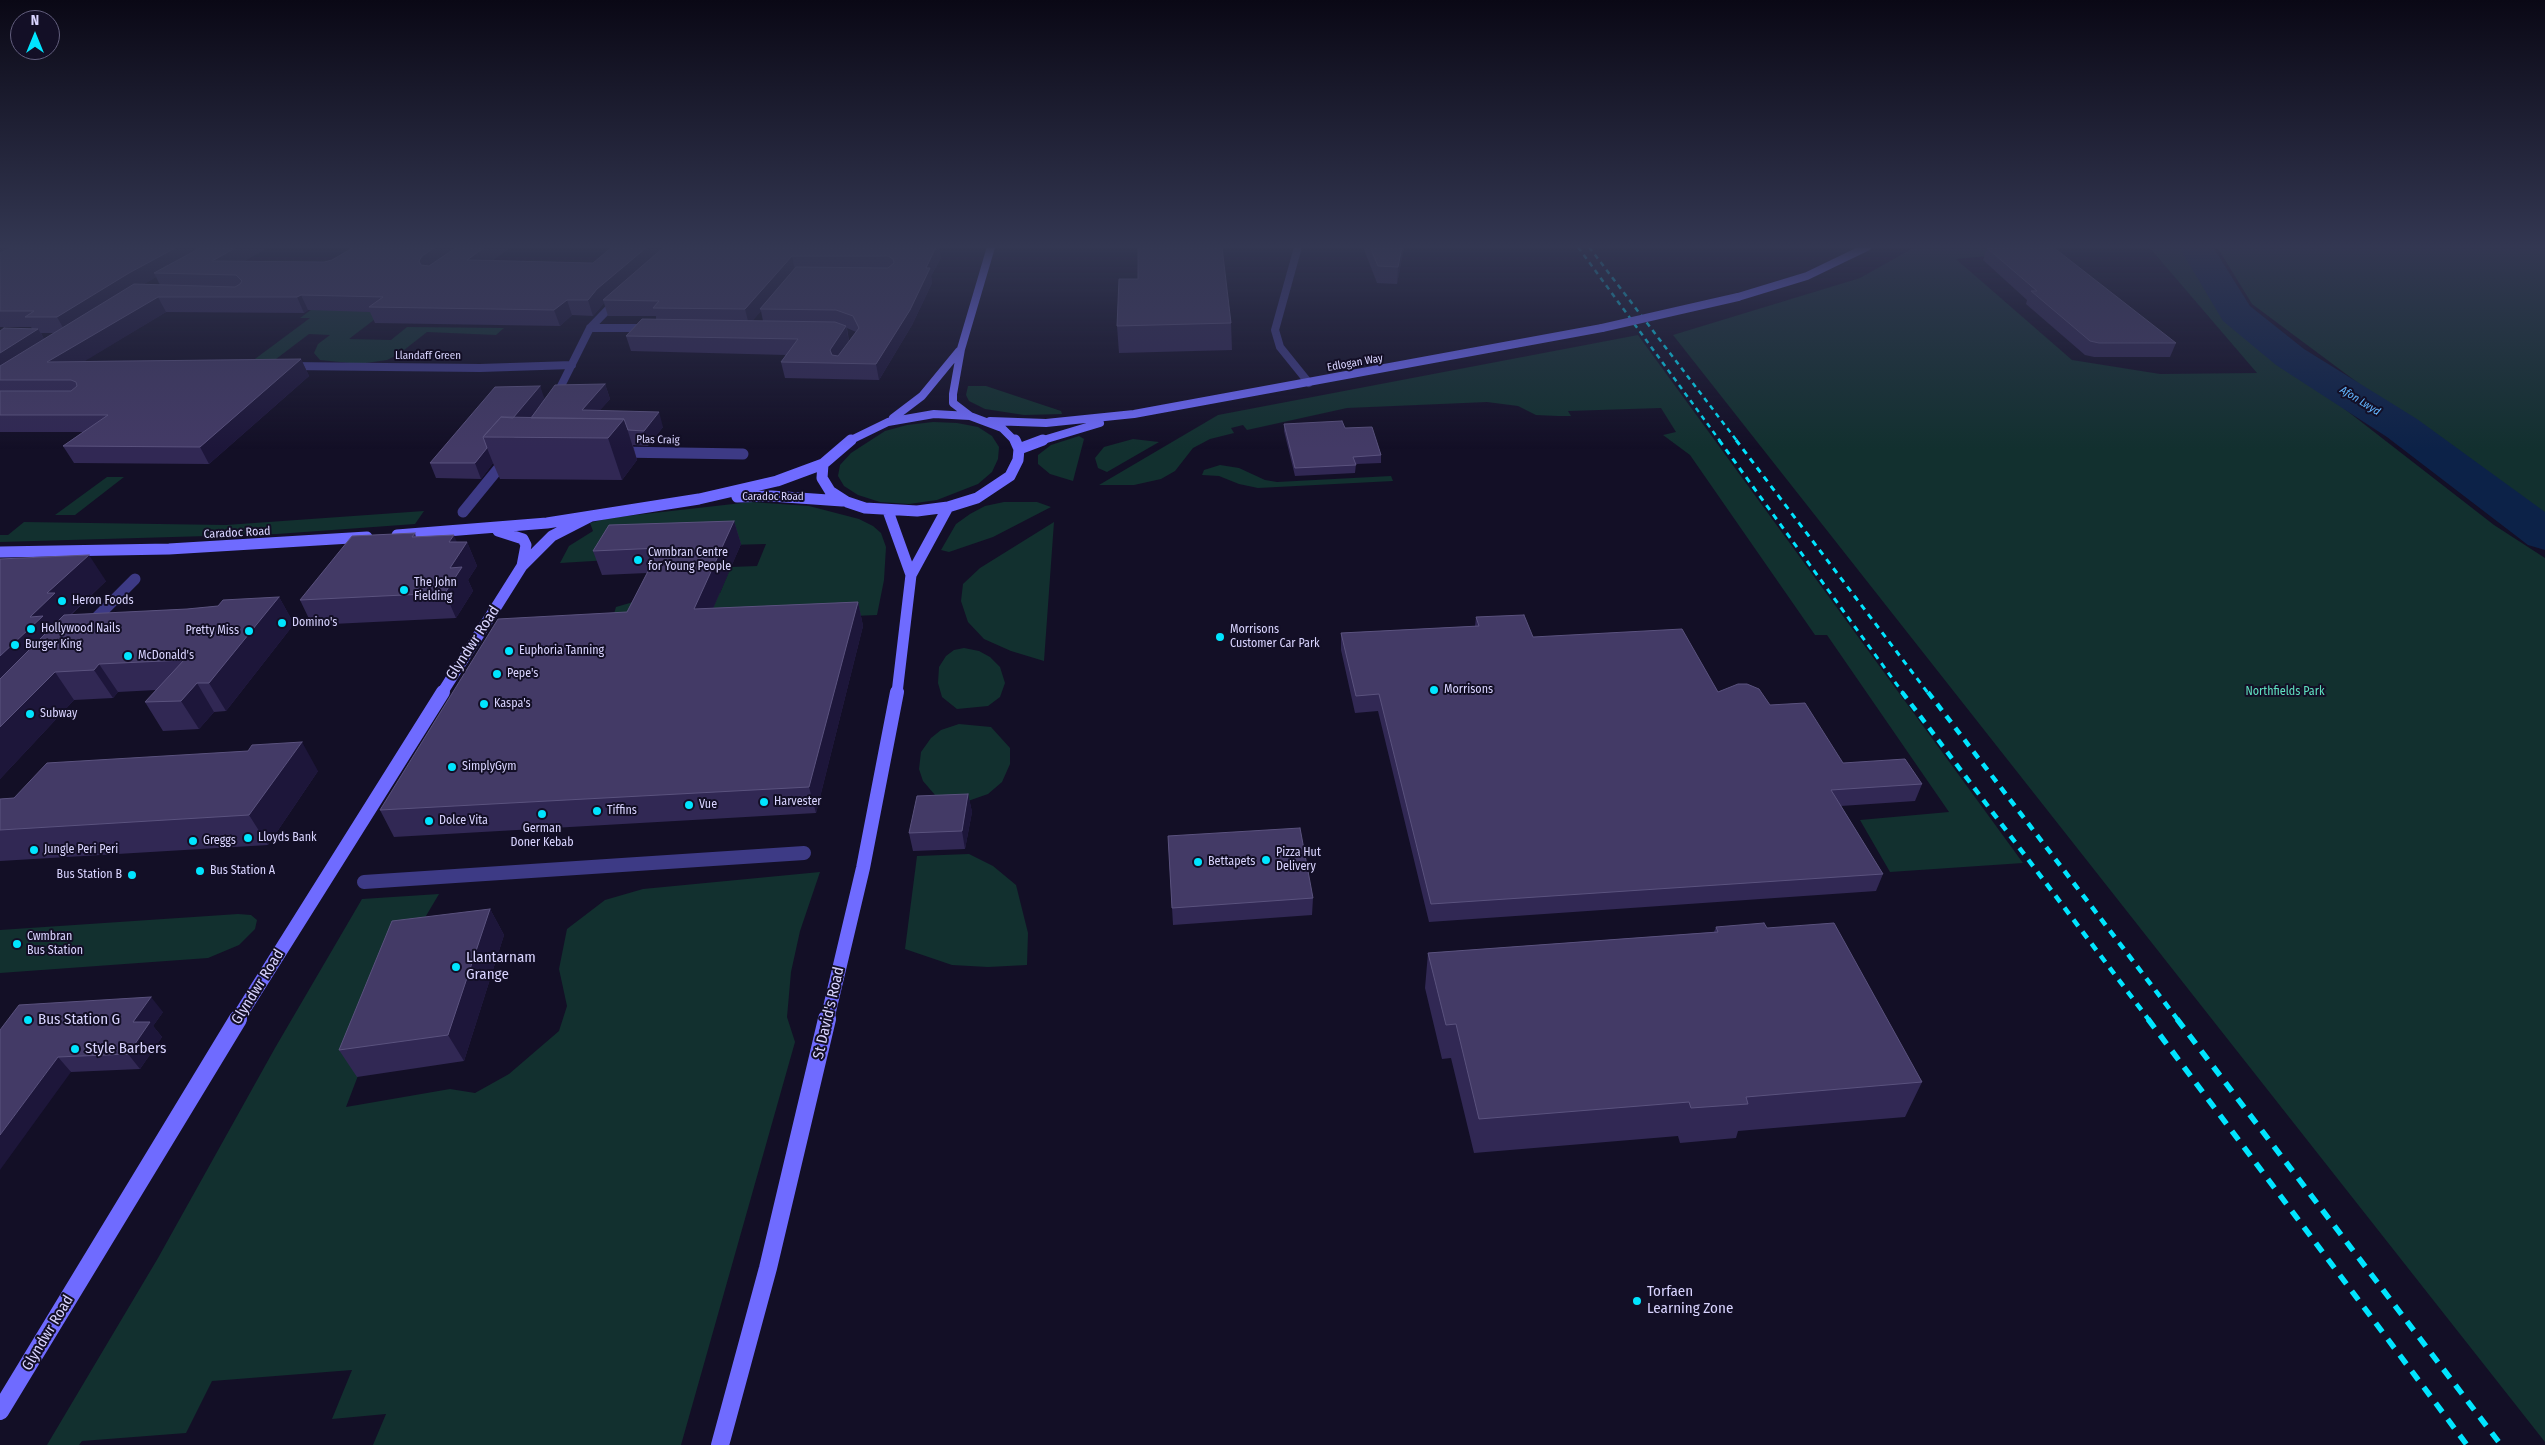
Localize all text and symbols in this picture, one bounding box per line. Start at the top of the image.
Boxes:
north arrow [10,10,60,60]
text: N [31,12,39,29]
street label: Llandaff Green [395,349,461,363]
street label: Edlogan Way [1326,352,1384,374]
water label: Afon Lwyd [2337,383,2383,419]
street label: Plas Craig [636,433,680,447]
street label: Caradoc Road [742,490,804,504]
street label: Caradoc Road [203,524,271,542]
place label: Cwmbran Centre for Young People [648,546,731,574]
marker: Cwmbran Centre for Young People [632,554,644,566]
place label: The John Fielding [414,576,457,604]
marker: The John Fielding [398,584,410,596]
place label: Heron Foods [72,594,134,608]
marker: Heron Foods [56,595,68,607]
street label: Glyndwr Road [442,603,504,683]
place label: Domino's [292,616,337,630]
marker: Domino's [276,617,288,629]
place label: Hollywood Nails [41,622,120,636]
marker: Hollywood Nails [25,623,37,635]
place label: Morrisons Customer Car Park [1230,623,1320,651]
place label: Pretty Miss [186,624,239,638]
marker: Pretty Miss [243,625,255,637]
marker: Morrisons Customer Car Park [1214,631,1226,643]
place label: Burger King [25,638,82,652]
marker: Burger King [9,639,21,651]
place label: Euphoria Tanning [519,644,604,658]
marker: Euphoria Tanning [503,645,515,657]
place label: McDonald's [138,649,194,663]
marker: McDonald's [122,650,134,662]
place label: Pepe's [507,667,538,681]
marker: Pepe's [491,668,503,680]
place label: Morrisons [1444,683,1493,697]
marker: Morrisons [1428,684,1440,696]
park label: Northfields Park [2245,685,2325,699]
place label: Kaspa's [494,697,531,711]
marker: Kaspa's [478,698,490,710]
place label: Subway [40,707,77,721]
marker: Subway [24,708,36,720]
place label: SimplyGym [462,760,516,774]
marker: SimplyGym [446,761,458,773]
place label: Harvester [774,795,822,809]
marker: Harvester [758,796,770,808]
place label: Vue [699,798,717,812]
marker: Vue [683,799,695,811]
place label: Tiffins [607,804,637,818]
marker: Tiffins [591,805,603,817]
marker: German Doner Kebab [536,808,548,820]
place label: Dolce Vita [439,814,488,828]
marker: Dolce Vita [423,815,435,827]
place label: German Doner Kebab [510,822,574,850]
place label: Lloyds Bank [258,831,317,845]
marker: Lloyds Bank [242,832,254,844]
place label: Greggs [203,834,236,848]
marker: Greggs [187,835,199,847]
place label: Jungle Peri Peri [44,843,118,857]
marker: Jungle Peri Peri [28,844,40,856]
place label: Pizza Hut Delivery [1276,846,1321,874]
marker: Pizza Hut Delivery [1260,854,1272,866]
place label: Bettapets [1208,855,1255,869]
marker: Bettapets [1192,856,1204,868]
place label: Bus Station A [210,864,275,878]
marker: Bus Station A [194,865,206,877]
place label: Bus Station B [57,868,122,882]
marker: Bus Station B [126,869,138,881]
place label: Cwmbran Bus Station [27,930,83,958]
marker: Cwmbran Bus Station [11,938,23,950]
street label: Glyndwr Road [228,946,288,1028]
place label: Llantarnam Grange [466,949,536,984]
marker: Llantarnam Grange [450,961,462,973]
street label: St David's Road [810,965,848,1061]
place label: Bus Station G [38,1011,120,1029]
marker: Bus Station G [22,1014,34,1026]
place label: Style Barbers [85,1040,166,1058]
marker: Style Barbers [69,1043,81,1055]
place label: Torfaen Learning Zone [1647,1283,1733,1318]
street label: Glyndwr Road [18,1292,78,1374]
marker: Torfaen Learning Zone [1631,1295,1643,1307]

